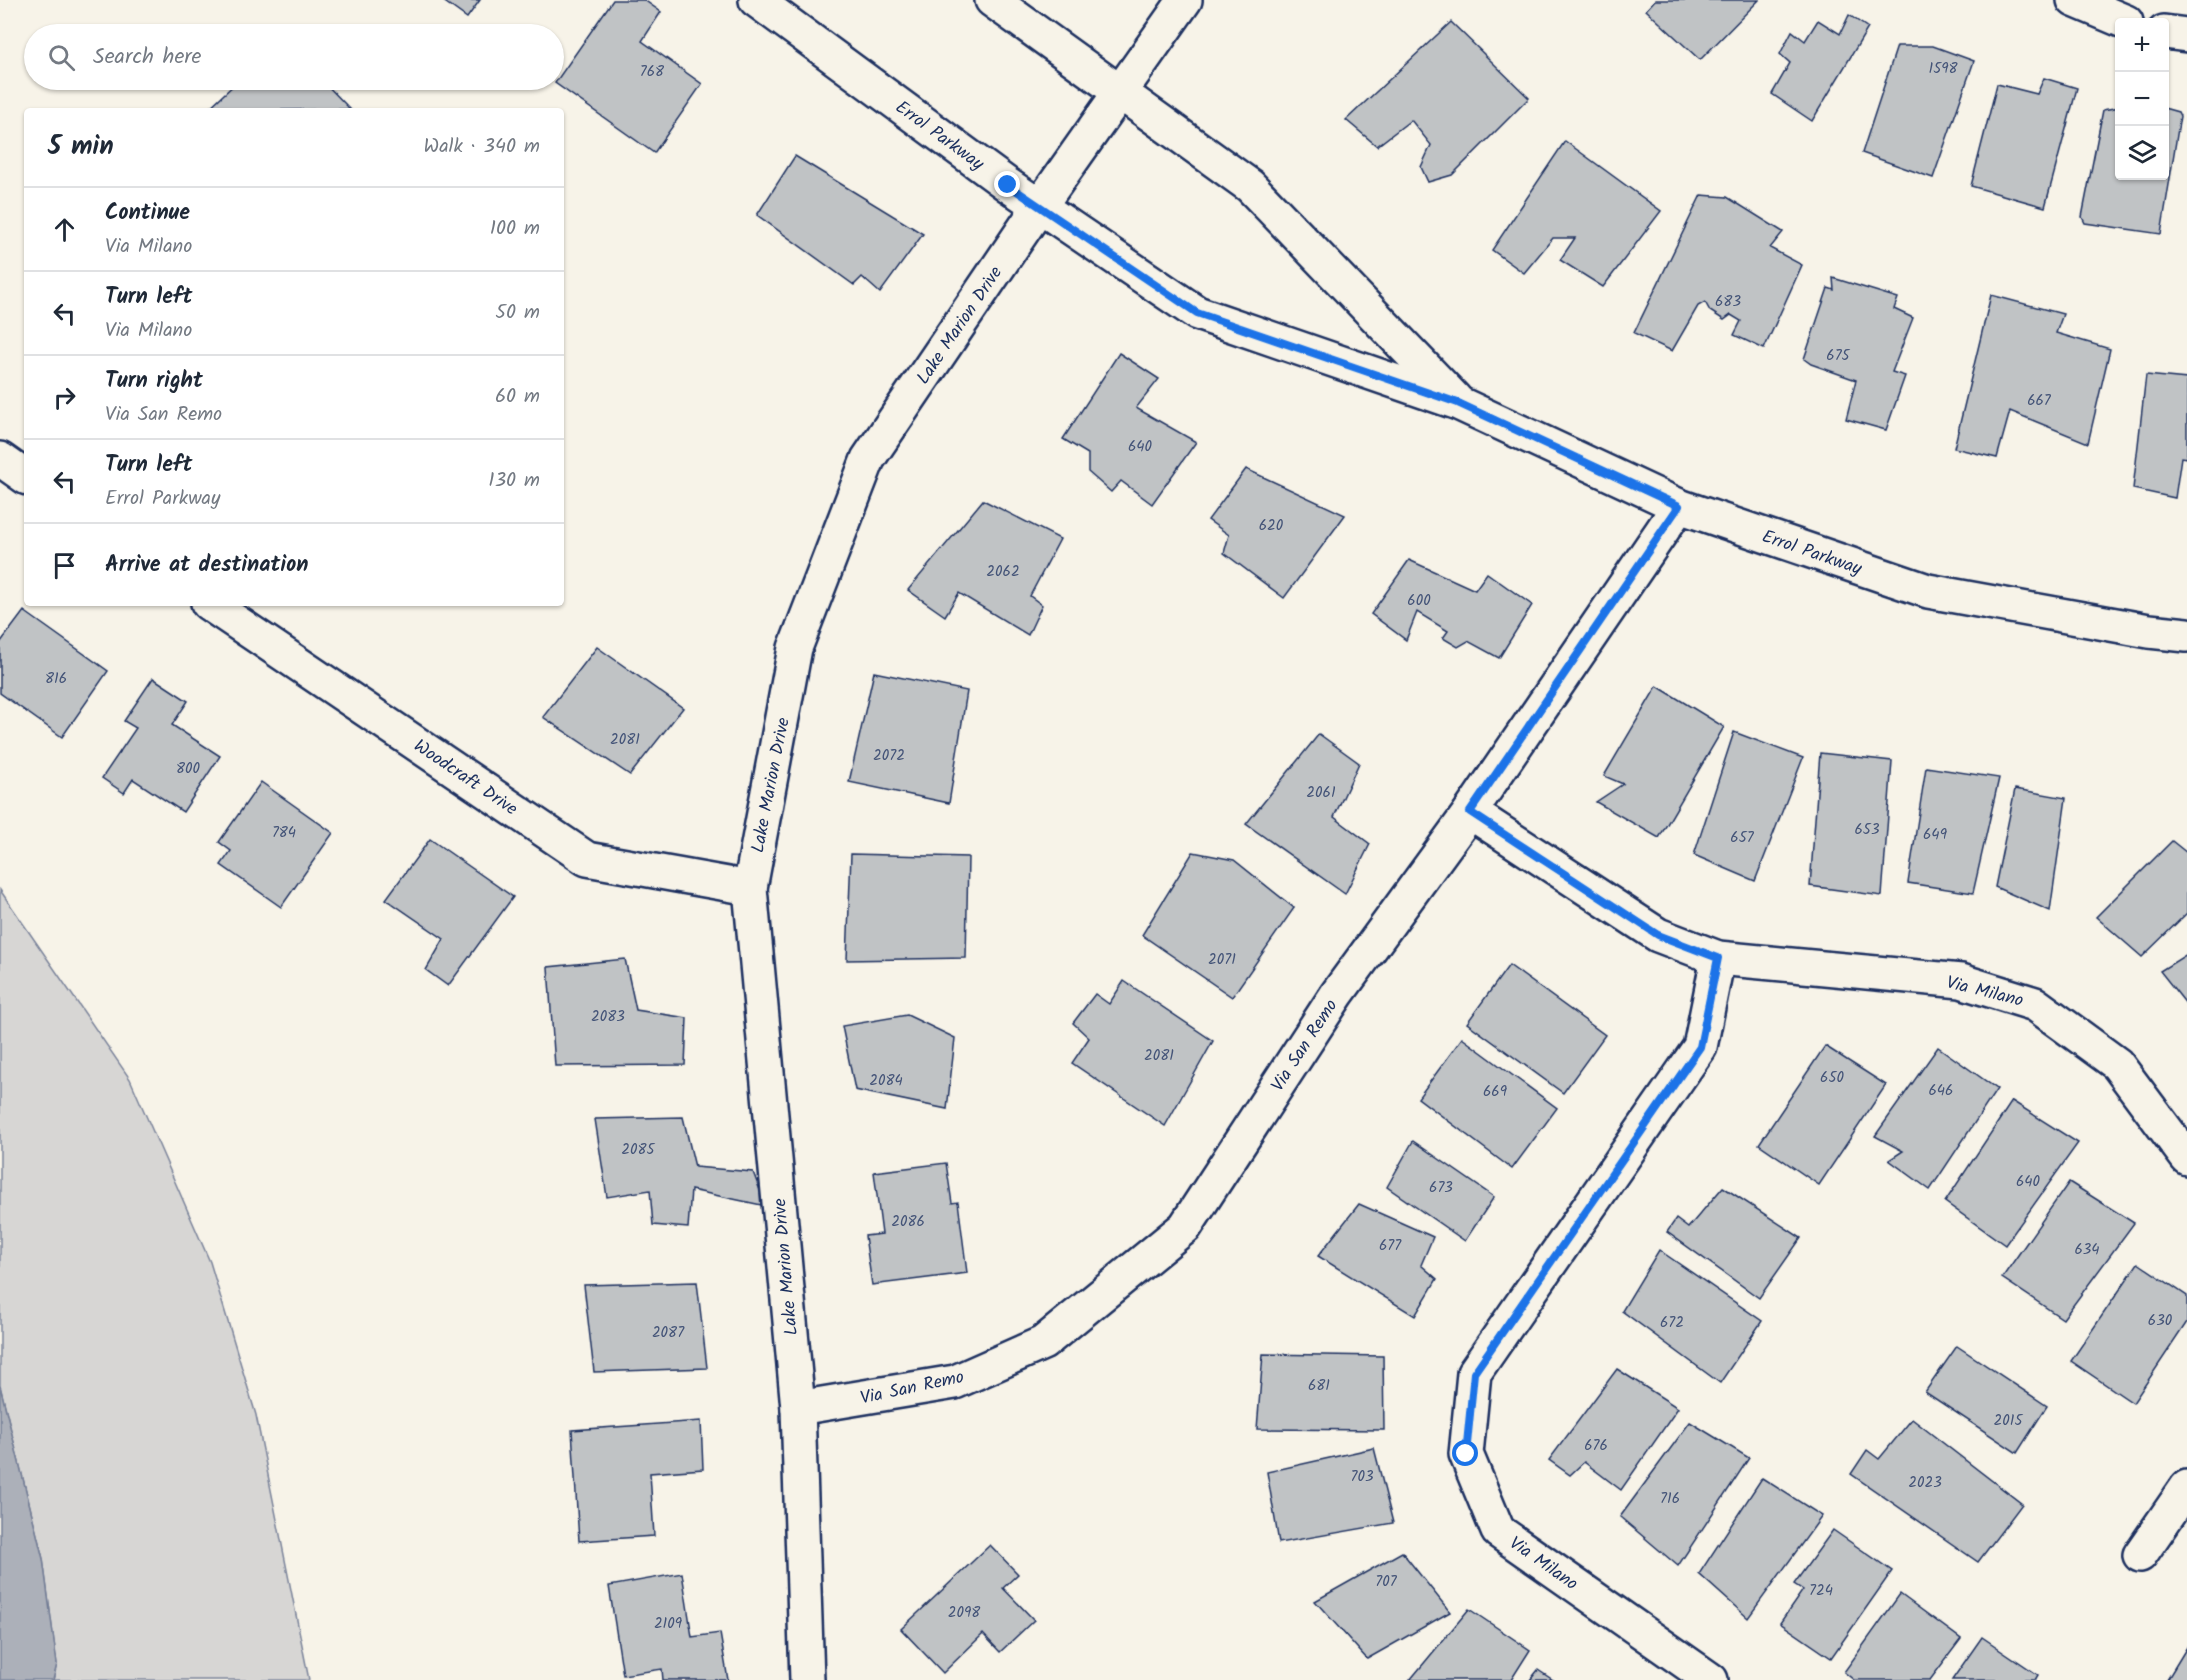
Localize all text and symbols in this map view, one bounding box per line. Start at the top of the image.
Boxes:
map controls [2115,18,2169,180]
button: + [2115,18,2169,72]
search box [24,24,564,90]
text: Search here [93,40,201,75]
icon: search [45,41,78,74]
house number: 1598 [1928,57,1959,81]
house number: 768 [640,60,665,84]
button: − [2115,72,2169,126]
street label: Errol Parkway [889,94,990,179]
text: 5 min [48,126,114,168]
button: layers [2115,126,2169,180]
text: Walk · 340 m [424,131,540,163]
route end [994,171,1020,197]
text: Continue [105,196,190,231]
icon: ahead [48,213,81,246]
text: 100 m [490,213,540,245]
text: Via Milano [105,231,192,263]
street label: Lake Marion Drive [910,261,1011,391]
text: Turn left [105,280,192,315]
house number: 683 [1715,290,1741,314]
icon: left [48,297,81,330]
text: 50 m [495,297,540,329]
text: Via Milano [105,315,192,347]
house number: 675 [1826,344,1851,368]
text: Turn right [105,364,203,399]
icon: right [48,381,81,414]
text: 60 m [495,381,540,413]
house number: 667 [2027,389,2052,413]
text: Via San Remo [105,399,222,431]
house number: 640 [1128,435,1153,459]
text: Turn left [105,448,192,483]
icon: left [48,465,81,498]
text: 130 m [488,465,540,497]
text: Errol Parkway [105,483,220,515]
house number: 620 [1259,514,1284,538]
street label: Errol Parkway [1758,523,1866,584]
text: Arrive at destination [105,548,308,583]
icon: arrive [48,549,81,582]
house number: 2062 [986,560,1020,584]
house number: 600 [1407,589,1431,613]
house number: 816 [45,667,67,691]
street label: Lake Marion Drive [744,715,799,856]
house number: 2081 [610,728,640,752]
street label: Woodcraft Drive [407,733,523,824]
house number: 2072 [873,744,905,768]
house number: 800 [176,757,201,781]
house number: 2061 [1306,781,1336,805]
house number: 653 [1855,818,1880,842]
house number: 784 [272,821,296,845]
house number: 649 [1923,823,1948,847]
house number: 657 [1730,826,1755,850]
house number: 2071 [1208,948,1236,972]
street label: Via Milano [1943,969,2026,1016]
street label: Via San Remo [1264,994,1346,1098]
house number: 2083 [591,1005,625,1029]
house number: 2081 [1144,1044,1174,1068]
house number: 650 [1820,1066,1844,1090]
house number: 2084 [869,1069,903,1093]
house number: 646 [1929,1079,1953,1103]
house number: 669 [1483,1080,1508,1104]
house number: 2085 [621,1138,656,1162]
house number: 640 [2016,1170,2041,1194]
house number: 673 [1429,1176,1453,1200]
street label: Lake Marion Drive [766,1197,807,1337]
house number: 2086 [891,1210,925,1234]
house number: 677 [1379,1234,1402,1258]
house number: 634 [2074,1238,2100,1262]
house number: 630 [2148,1309,2173,1333]
house number: 672 [1660,1311,1684,1335]
house number: 2087 [652,1321,685,1345]
street label: Via San Remo [858,1363,967,1414]
house number: 681 [1308,1374,1330,1398]
house number: 2015 [1994,1409,2023,1433]
house number: 676 [1584,1434,1608,1458]
route start [1452,1440,1478,1466]
house number: 703 [1351,1465,1374,1489]
house number: 2023 [1908,1471,1942,1495]
house number: 716 [1660,1487,1680,1511]
street label: Via Milano [1503,1530,1584,1599]
house number: 707 [1375,1570,1398,1594]
house number: 724 [1809,1579,1833,1603]
house number: 2098 [948,1601,981,1625]
house number: 2109 [654,1612,683,1636]

